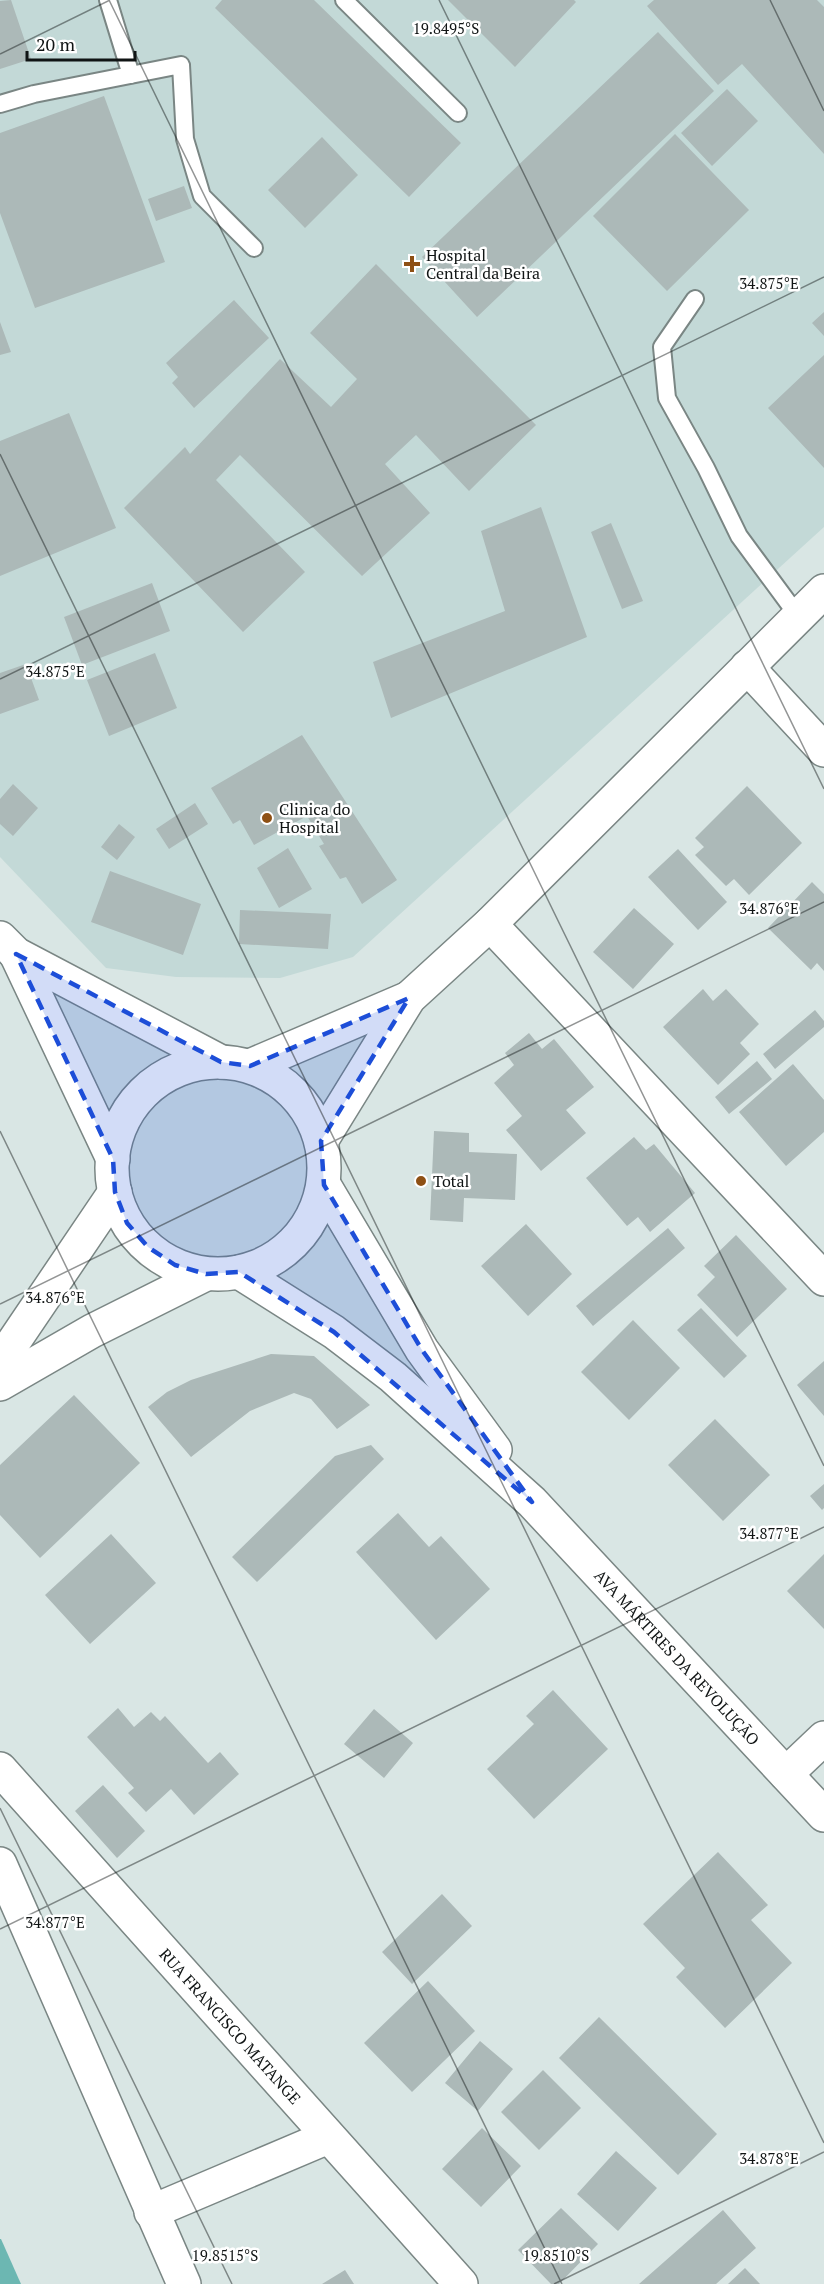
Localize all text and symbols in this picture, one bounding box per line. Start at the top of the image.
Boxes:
text: 19.8495°S [413,18,479,38]
scale bar [27,24,135,62]
text: 20 m [36,32,76,56]
place label: Hospital Central da Beira [426,244,540,284]
marker: Hospital Central da Beira [403,255,421,273]
text: 34.875°E [739,273,799,293]
text: 34.875°E [25,661,85,681]
place label: Clinica do Hospital [279,798,351,838]
marker: Clinica do Hospital [260,811,274,825]
text: 34.876°E [739,898,799,918]
place label: Total [433,1170,470,1192]
marker: Total [414,1174,428,1188]
text: 34.876°E [25,1287,85,1307]
text: 34.877°E [739,1523,799,1543]
street label: AVA MÁRTIRES DA REVOLUÇÃO [589,1565,764,1750]
text: 34.877°E [25,1912,85,1932]
street label: RUA FRANCISCO MATANGE [154,1943,306,2109]
text: 34.878°E [739,2148,799,2168]
text: 19.8515°S [192,2245,258,2265]
text: 19.8510°S [523,2245,589,2265]

